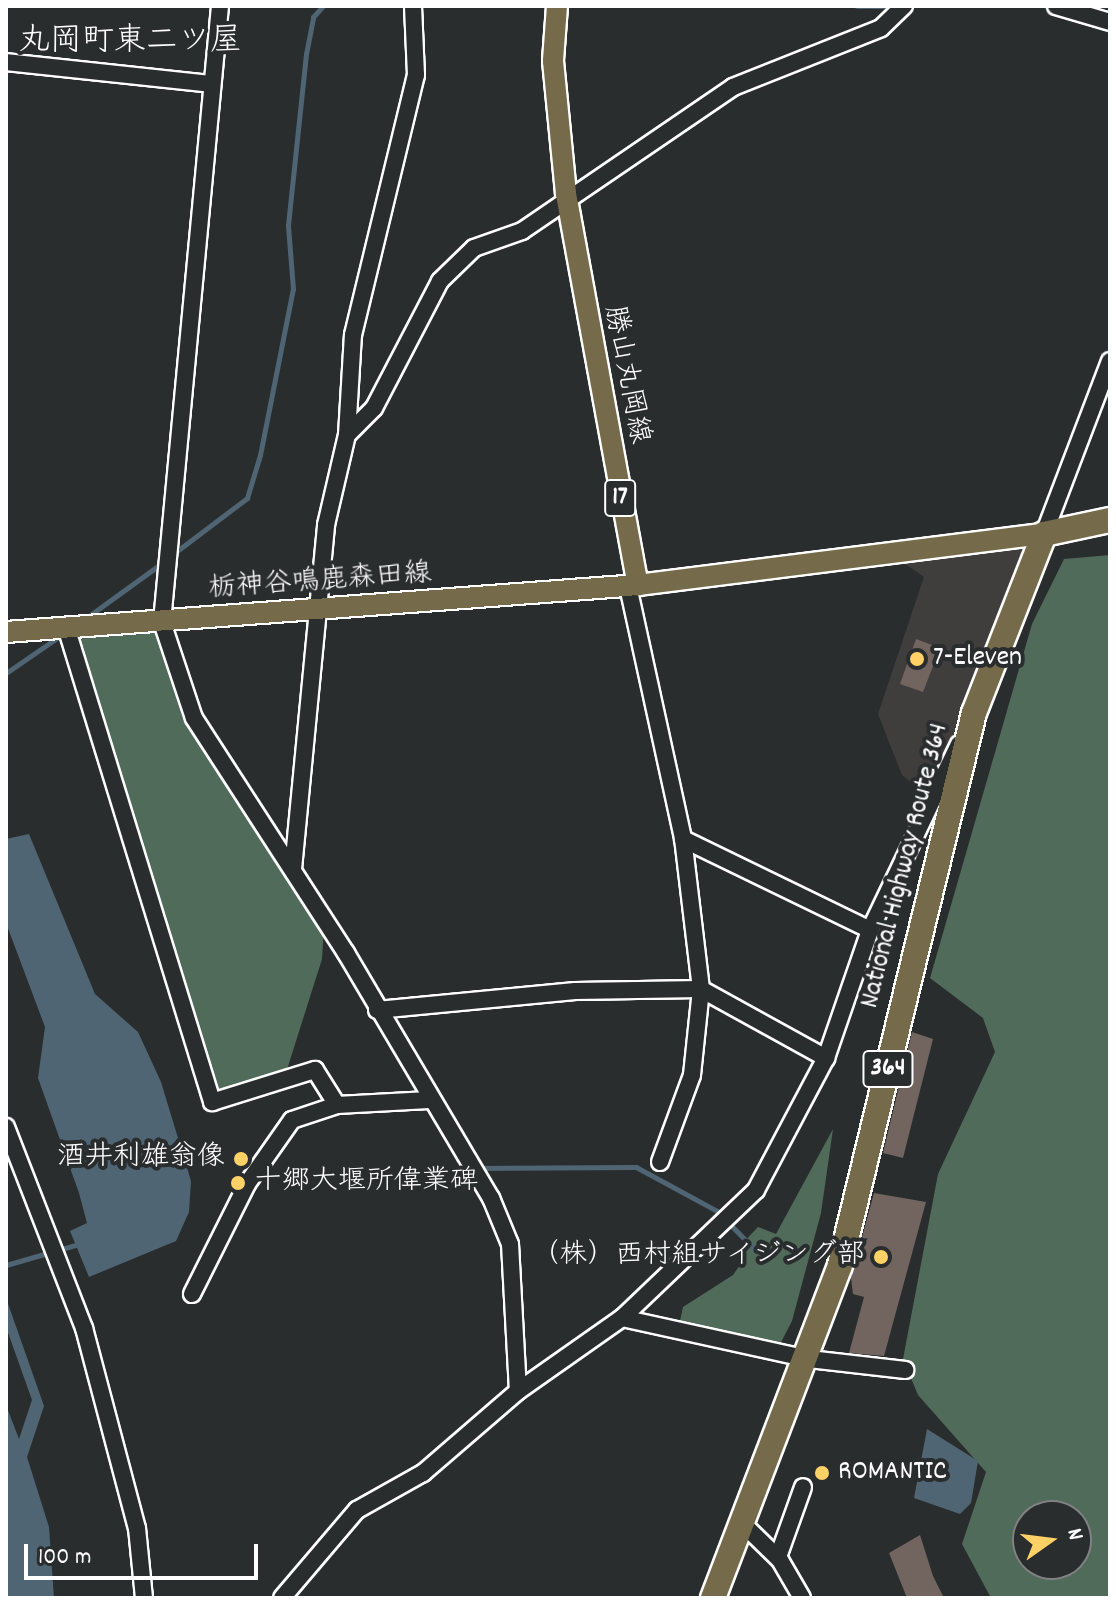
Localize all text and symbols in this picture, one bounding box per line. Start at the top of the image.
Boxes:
district label: 丸岡町東二ツ屋 [18,24,242,62]
street label: 勝山丸岡線 [595,303,655,447]
road number: 17 [604,476,636,520]
street label: 栃神谷鳴鹿森田線 [207,558,433,608]
place label: 7-Eleven [933,642,1022,676]
marker: 7-Eleven [908,650,926,668]
street label: National Highway Route 364 [854,720,958,1012]
road number: 364 [862,1047,914,1091]
place label: 酒井利雄翁像 [57,1142,225,1176]
marker: 酒井利雄翁像 [232,1150,250,1168]
place label: 十郷大堰所偉業碑 [254,1166,478,1200]
marker: 十郷大堰所偉業碑 [229,1174,247,1192]
place label: （株）西村組サイジング部 [529,1240,865,1274]
marker: （株）西村組サイジング部 [872,1248,890,1266]
place label: ROMANTIC [838,1456,947,1490]
marker: ROMANTIC [813,1464,831,1482]
north arrow [1012,1500,1092,1580]
text: N [1057,1526,1090,1544]
scale bar [28,1528,262,1578]
text: 100 m [38,1541,91,1575]

